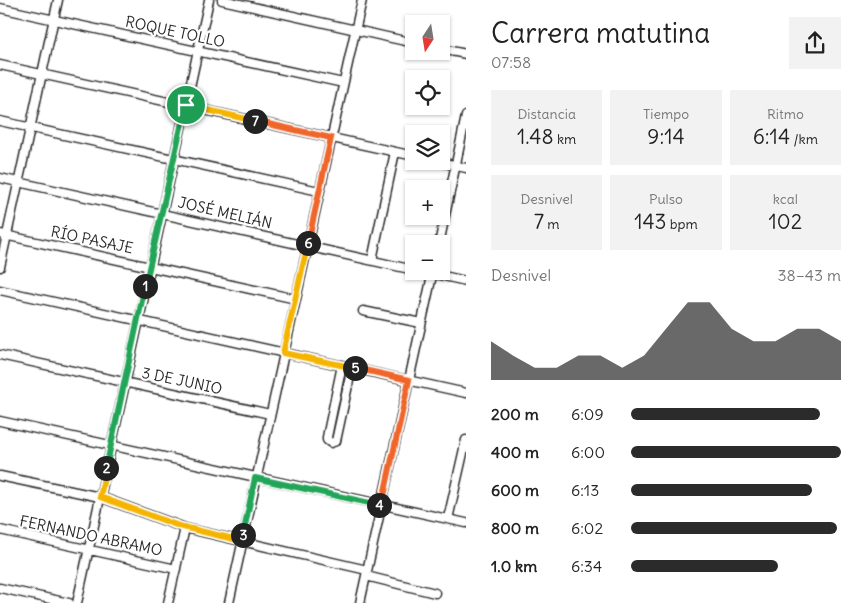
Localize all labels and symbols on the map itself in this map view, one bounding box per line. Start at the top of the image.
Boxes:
street label: ROQUE TOLLO [124,12,227,51]
north arrow [405,15,450,60]
pin [165,84,207,126]
pin: 7 [242,108,268,134]
street label: JOSÉ MELIÁN [176,192,274,233]
street label: RÍO PASAJE [49,222,135,258]
pin: 6 [296,230,320,256]
pin: 1 [132,274,158,298]
pin: 5 [342,356,368,380]
street label: 3 DE JUNIO [140,363,224,398]
pin: 2 [94,456,118,480]
pin: 4 [366,492,392,518]
street label: FERNANDO ABRAMO [18,511,164,560]
pin: 3 [230,522,256,548]

